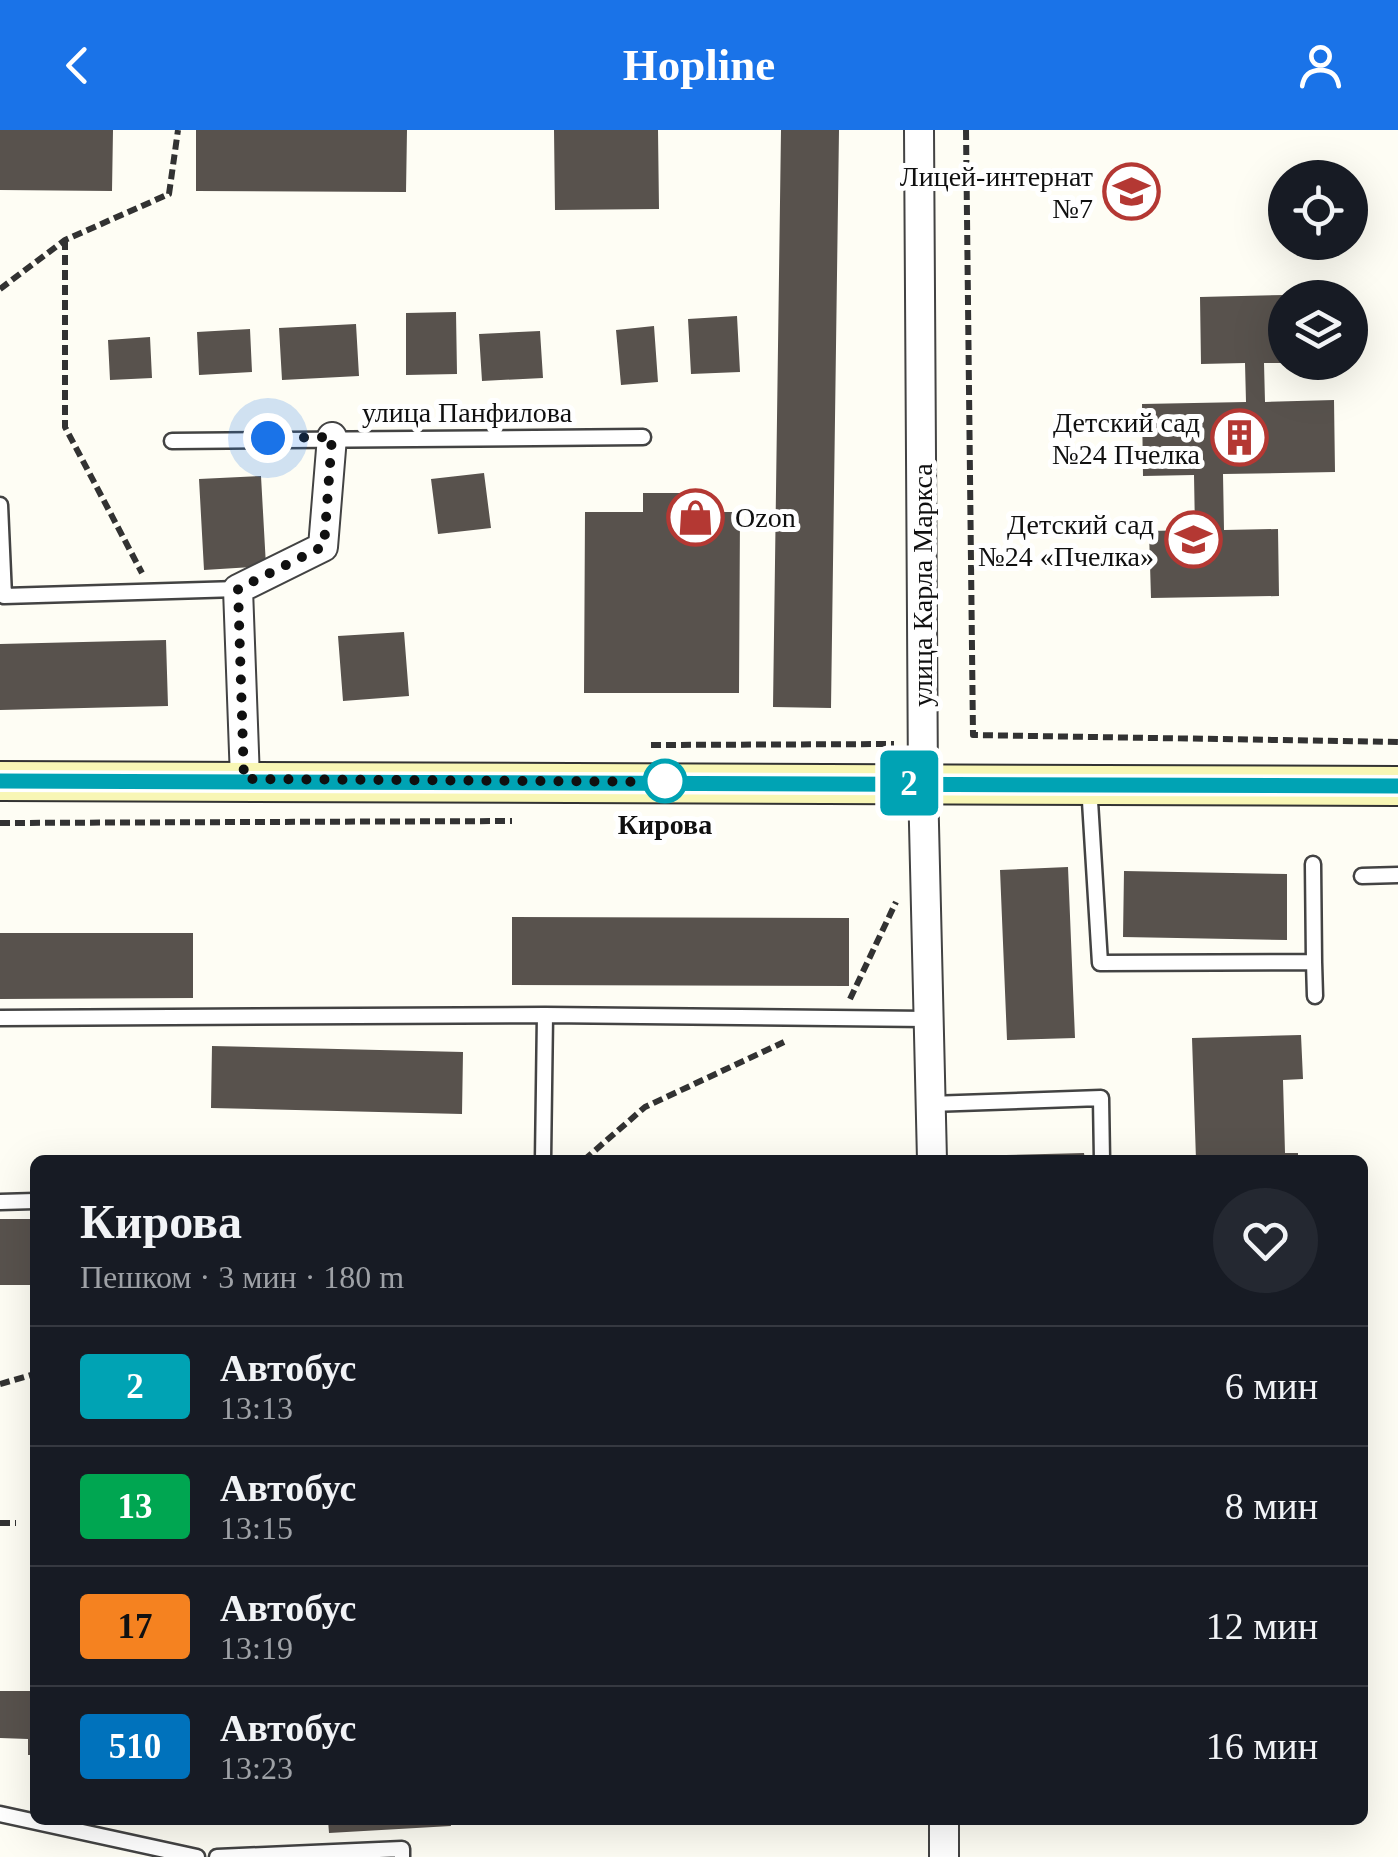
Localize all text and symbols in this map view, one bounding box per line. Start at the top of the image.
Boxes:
icon: back [50,38,105,93]
icon: person [1293,38,1348,93]
text: Hopline [623,40,775,90]
map controls [1268,160,1368,380]
button: locate [1268,160,1368,260]
place label: Лицей-интернат №7 [900,161,1093,224]
school or university icon: Лицей-интернат №7 [1102,162,1162,222]
button: layers [1268,280,1368,380]
street label: улица Панфилова [362,397,573,428]
place label: Детский сад №24 Пчелка [1052,407,1201,470]
building icon: Детский сад №24 Пчелка [1209,408,1269,468]
your location [243,413,293,463]
street label: улица Карла Маркса [907,463,938,707]
shop icon: Ozon [666,487,726,547]
place label: Ozon [735,502,796,533]
place label: Детский сад №24 «Пчелка» [978,509,1154,572]
school or university icon: Детский сад №24 «Пчелка» [1163,510,1223,570]
line badge: 2 [876,750,942,816]
marker: Кирова [644,760,686,802]
text: 2 [900,764,918,803]
place label: Кирова [618,809,712,840]
button: heart [1213,1188,1318,1293]
text: Кирова [80,1195,242,1248]
text: Пешком · 3 мин · 180 m [80,1259,404,1295]
text: Автобус [220,1347,356,1389]
text: 6 мин [1225,1365,1318,1407]
text: 2 [126,1367,144,1406]
text: 13:13 [220,1390,293,1426]
text: Автобус [220,1467,356,1509]
text: 8 мин [1225,1485,1318,1527]
text: 13 [118,1487,153,1526]
text: 13:15 [220,1510,293,1546]
text: Автобус [220,1587,356,1629]
text: 12 мин [1206,1605,1318,1647]
text: 17 [118,1607,153,1646]
text: 13:19 [220,1630,293,1666]
text: Автобус [220,1707,356,1749]
text: 16 мин [1206,1725,1318,1767]
text: 510 [109,1727,161,1766]
text: 13:23 [220,1750,293,1786]

